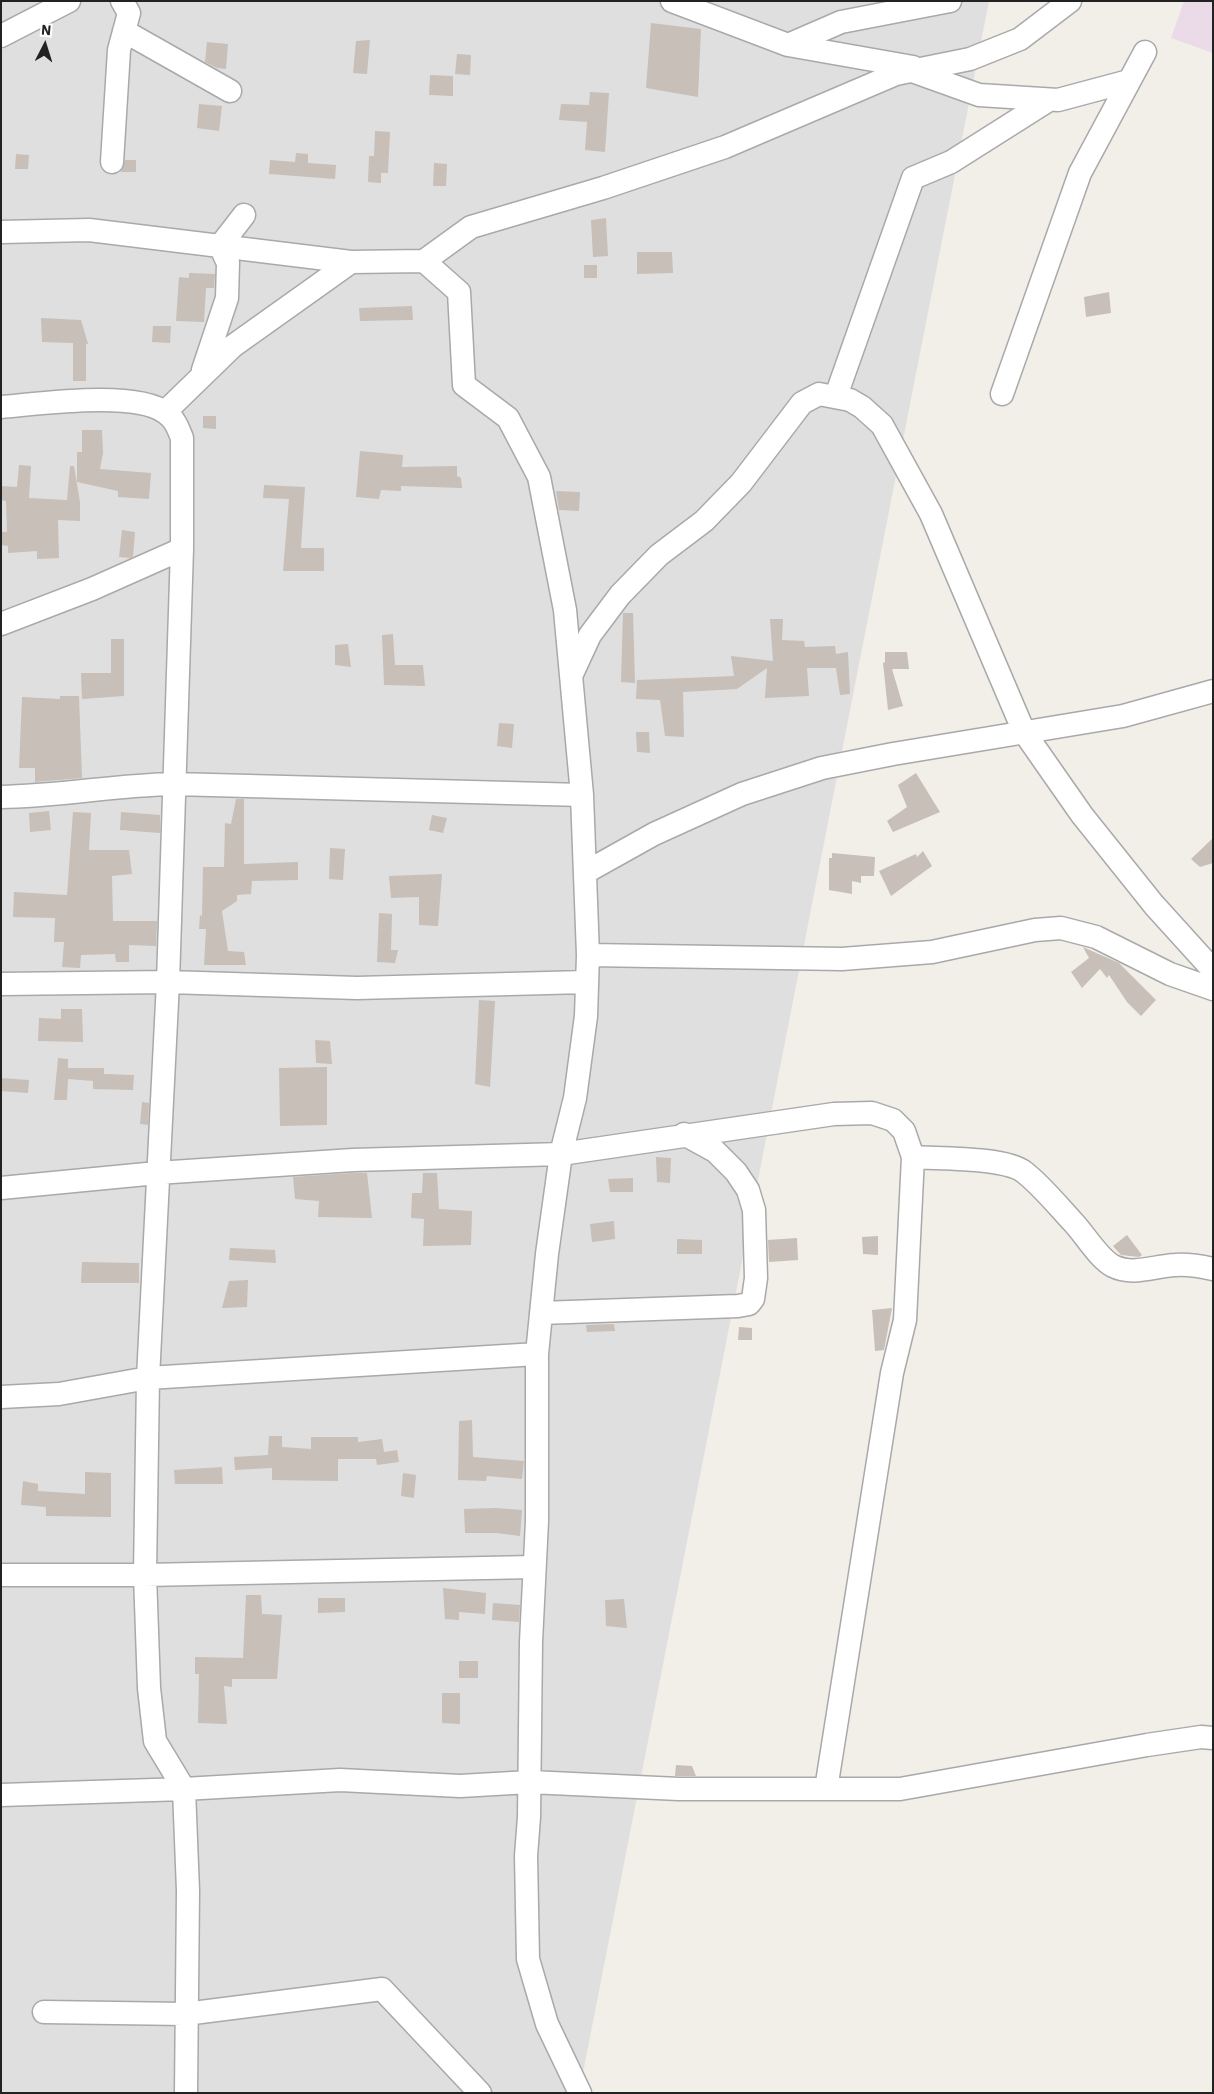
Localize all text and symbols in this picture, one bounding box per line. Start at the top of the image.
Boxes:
north arrow [20,20,70,70]
text: N [40,21,52,39]

